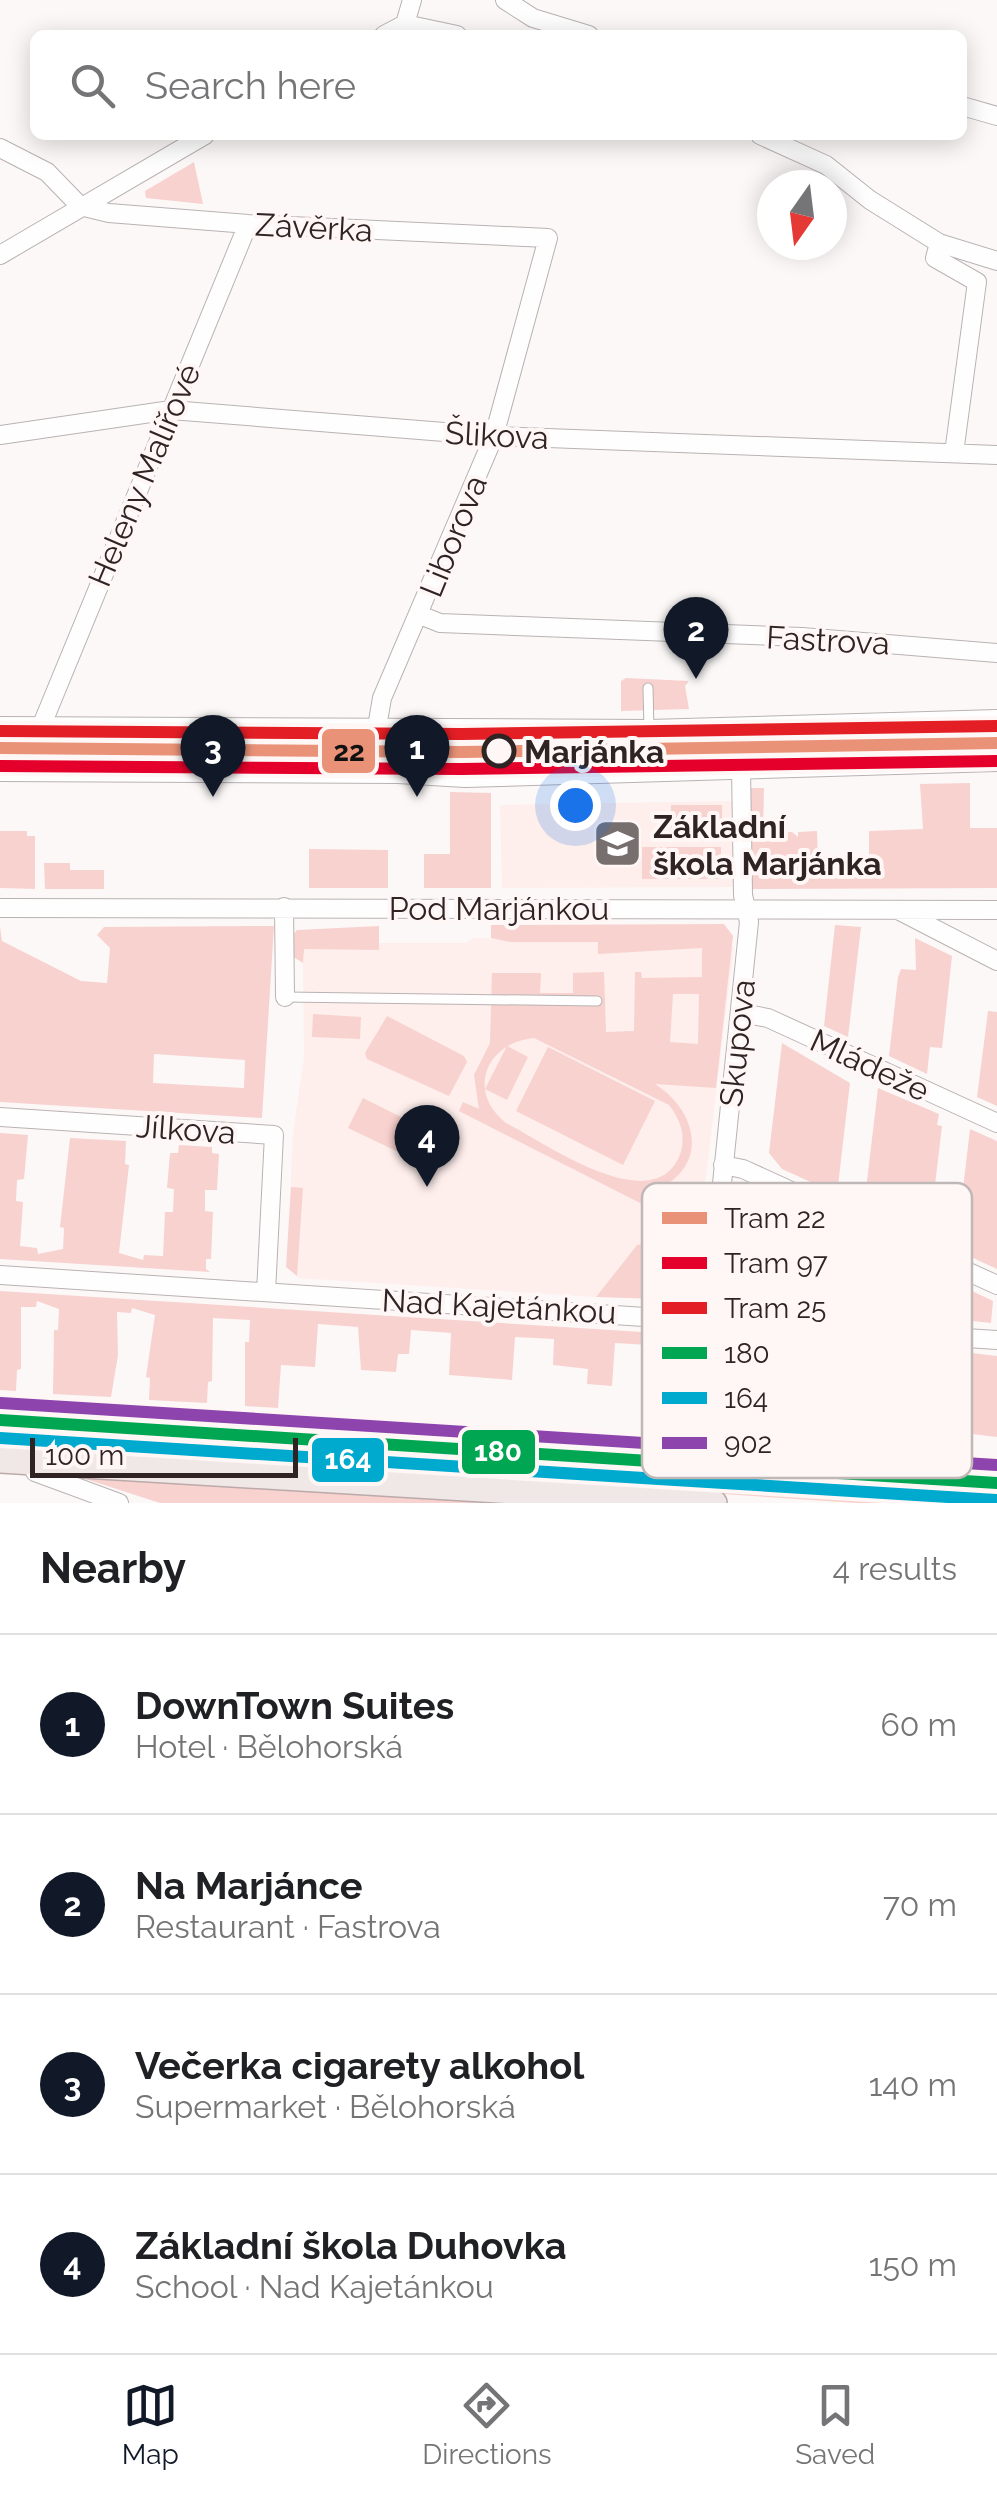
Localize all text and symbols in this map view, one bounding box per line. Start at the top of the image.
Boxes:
search box [30,30,967,140]
icon: search [65,58,120,113]
text: Search here [145,63,356,108]
north arrow [757,170,847,260]
street label: Závěrka [254,205,374,249]
street label: Heleny Malířové [80,358,208,592]
street label: Šlikova [444,414,550,456]
street label: Liborova [412,470,494,602]
pin: 2 [664,596,728,679]
street label: Fastrova [765,618,891,662]
pin: 3 [180,714,246,797]
pin: 1 [384,714,450,797]
line badge: 22 [320,727,377,775]
place label: Marjánka [524,733,664,770]
text: 22 [333,735,365,768]
marker: Marjánka [483,735,515,767]
your location [550,780,601,831]
place label: Základní škola Marjánka [653,808,882,882]
school or university icon: Základní škola Marjánka [592,818,644,870]
street label: Pod Marjánkou [389,890,609,927]
street label: Skupova [712,978,762,1108]
street label: Mládeže [805,1021,935,1109]
pin: 4 [394,1104,460,1187]
street label: Jílkova [135,1107,237,1151]
legend [642,1183,972,1478]
text: Tram 22 [724,1202,826,1235]
text: Tram 97 [724,1247,828,1280]
street label: Nad Kajetánkou [381,1281,617,1331]
text: Tram 25 [724,1292,826,1325]
text: 180 [724,1337,770,1370]
text: 164 [724,1382,768,1415]
text: 902 [724,1427,772,1460]
line badge: 180 [460,1428,537,1476]
scale bar [30,1433,298,1478]
text: 180 [474,1435,522,1468]
line badge: 164 [310,1436,386,1484]
text: 100 m [45,1439,124,1472]
text: 164 [325,1443,371,1476]
text: Nearby [40,1544,186,1593]
text: 4 results [833,1550,957,1587]
text: DownTown Suites [135,1683,454,1728]
text: 1 [65,1706,80,1743]
text: 60 m [881,1706,957,1743]
text: Hotel · Bělohorská [135,1728,403,1765]
text: Na Marjánce [135,1863,363,1908]
text: 2 [63,1886,82,1923]
text: 70 m [883,1886,957,1923]
text: Restaurant · Fastrova [135,1908,441,1945]
text: Večerka cigarety alkohol [135,2043,584,2088]
text: 3 [64,2066,81,2103]
text: 140 m [869,2066,957,2103]
text: Supermarket · Bělohorská [135,2088,516,2125]
text: Základní škola Duhovka [135,2223,567,2268]
text: 4 [63,2246,82,2283]
text: 150 m [869,2246,957,2283]
text: School · Nad Kajetánkou [135,2268,494,2305]
tab: Map [122,2378,179,2471]
tab: Directions [422,2378,552,2471]
tab: Saved [795,2378,875,2471]

